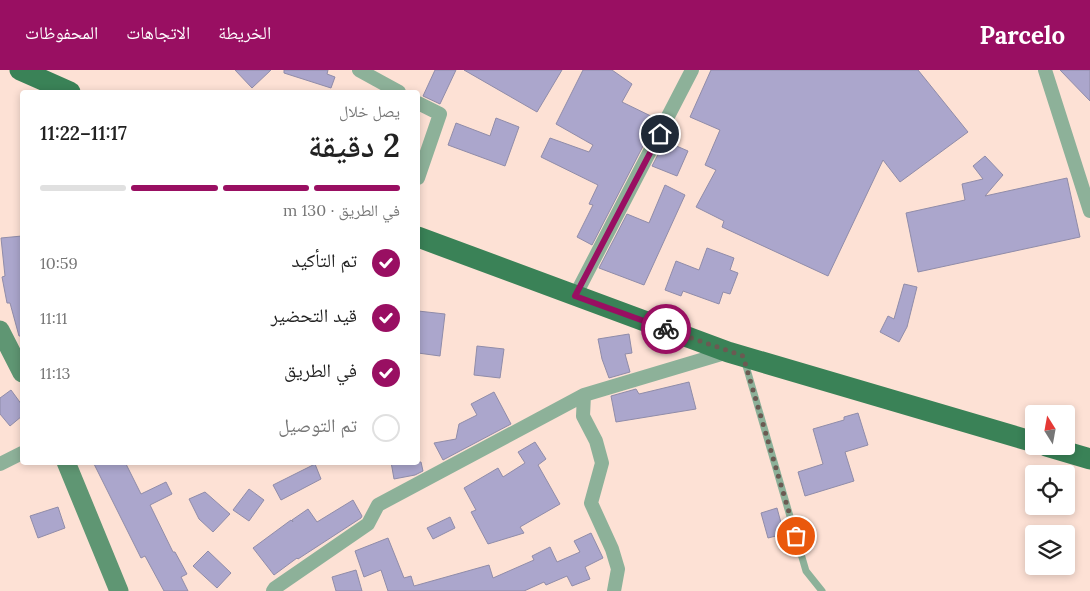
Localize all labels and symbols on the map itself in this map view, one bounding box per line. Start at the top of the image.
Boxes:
pin [639,113,681,155]
courier [641,304,691,354]
north arrow [1025,405,1075,455]
pin [775,515,817,557]

